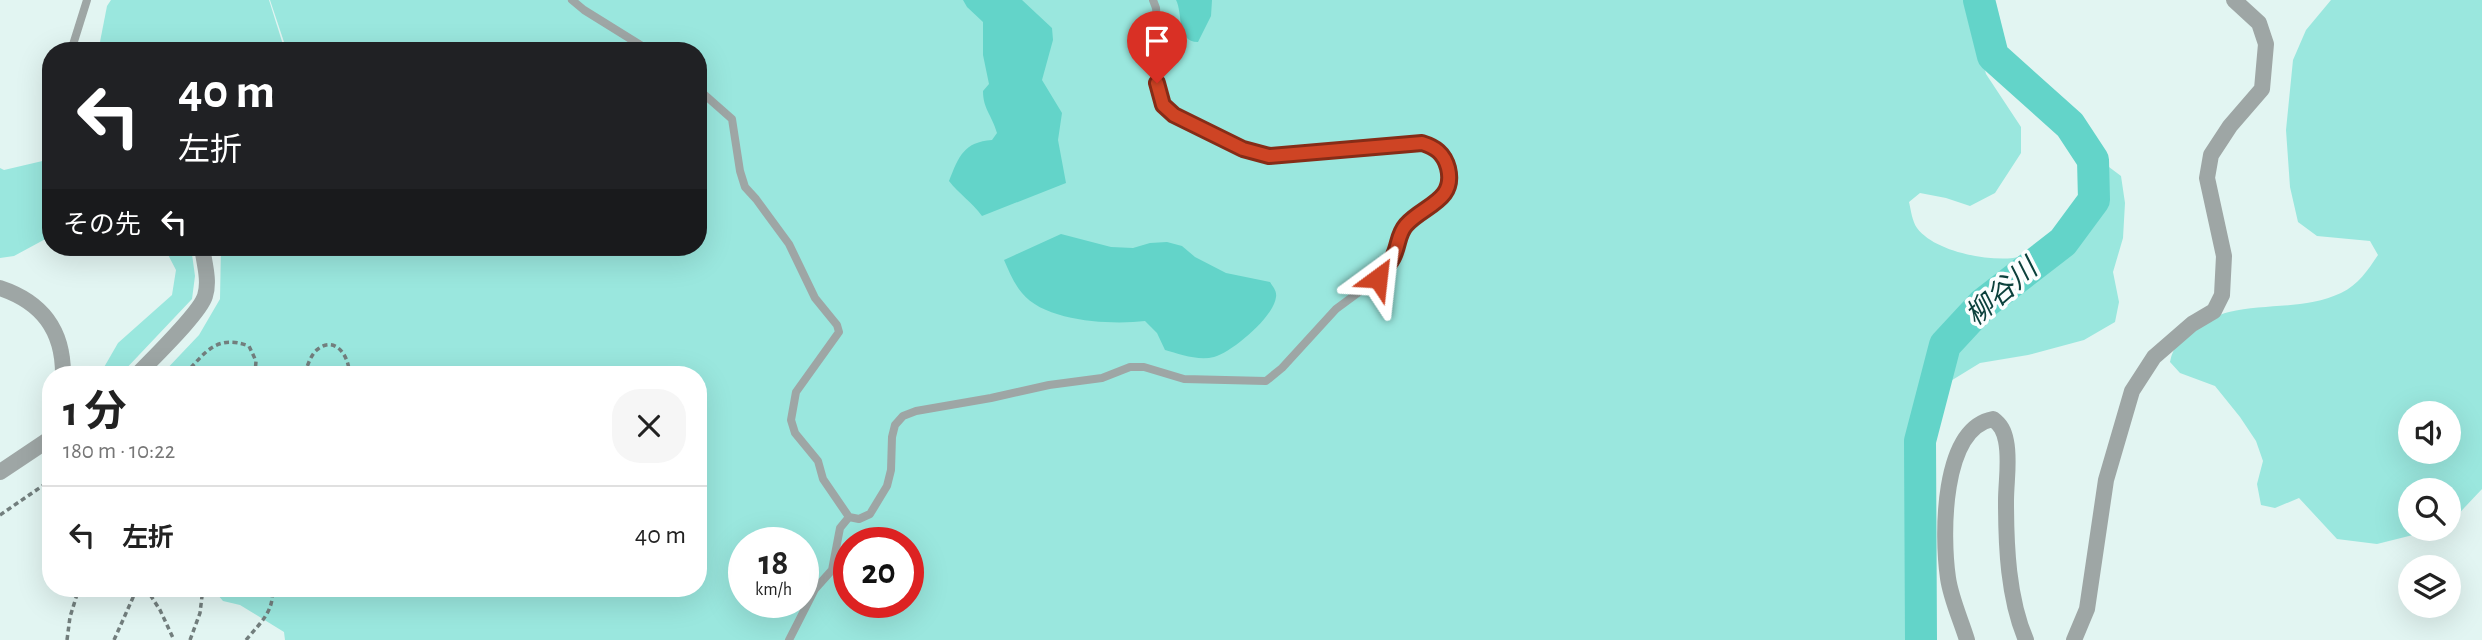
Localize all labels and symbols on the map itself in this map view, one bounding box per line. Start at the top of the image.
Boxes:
pin [1127,11,1187,83]
position arrow [1341,241,1415,315]
water label: 柳谷川 [1960,251,2045,331]
speed limit sign: 20 [833,527,924,618]

